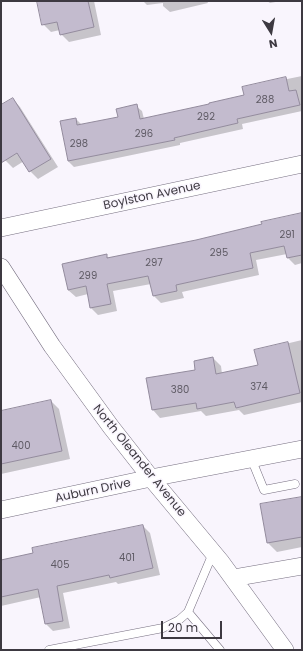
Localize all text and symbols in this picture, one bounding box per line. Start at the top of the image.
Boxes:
north arrow [251,12,291,52]
text: N [268,35,279,52]
house number: 288 [256,94,274,106]
house number: 292 [197,111,215,123]
house number: 296 [135,128,153,140]
house number: 298 [70,138,88,150]
street label: Boylston Avenue [102,179,202,213]
house number: 291 [279,229,295,241]
house number: 295 [210,247,228,259]
house number: 297 [145,257,163,269]
house number: 299 [79,270,97,282]
house number: 374 [250,381,268,393]
house number: 380 [171,384,189,396]
street label: North Oleander Avenue [89,402,189,520]
house number: 400 [12,440,30,452]
street label: Auburn Drive [54,476,132,506]
house number: 401 [119,552,135,564]
house number: 405 [51,559,69,571]
scale bar [163,613,224,639]
text: 20 m [168,619,198,636]

